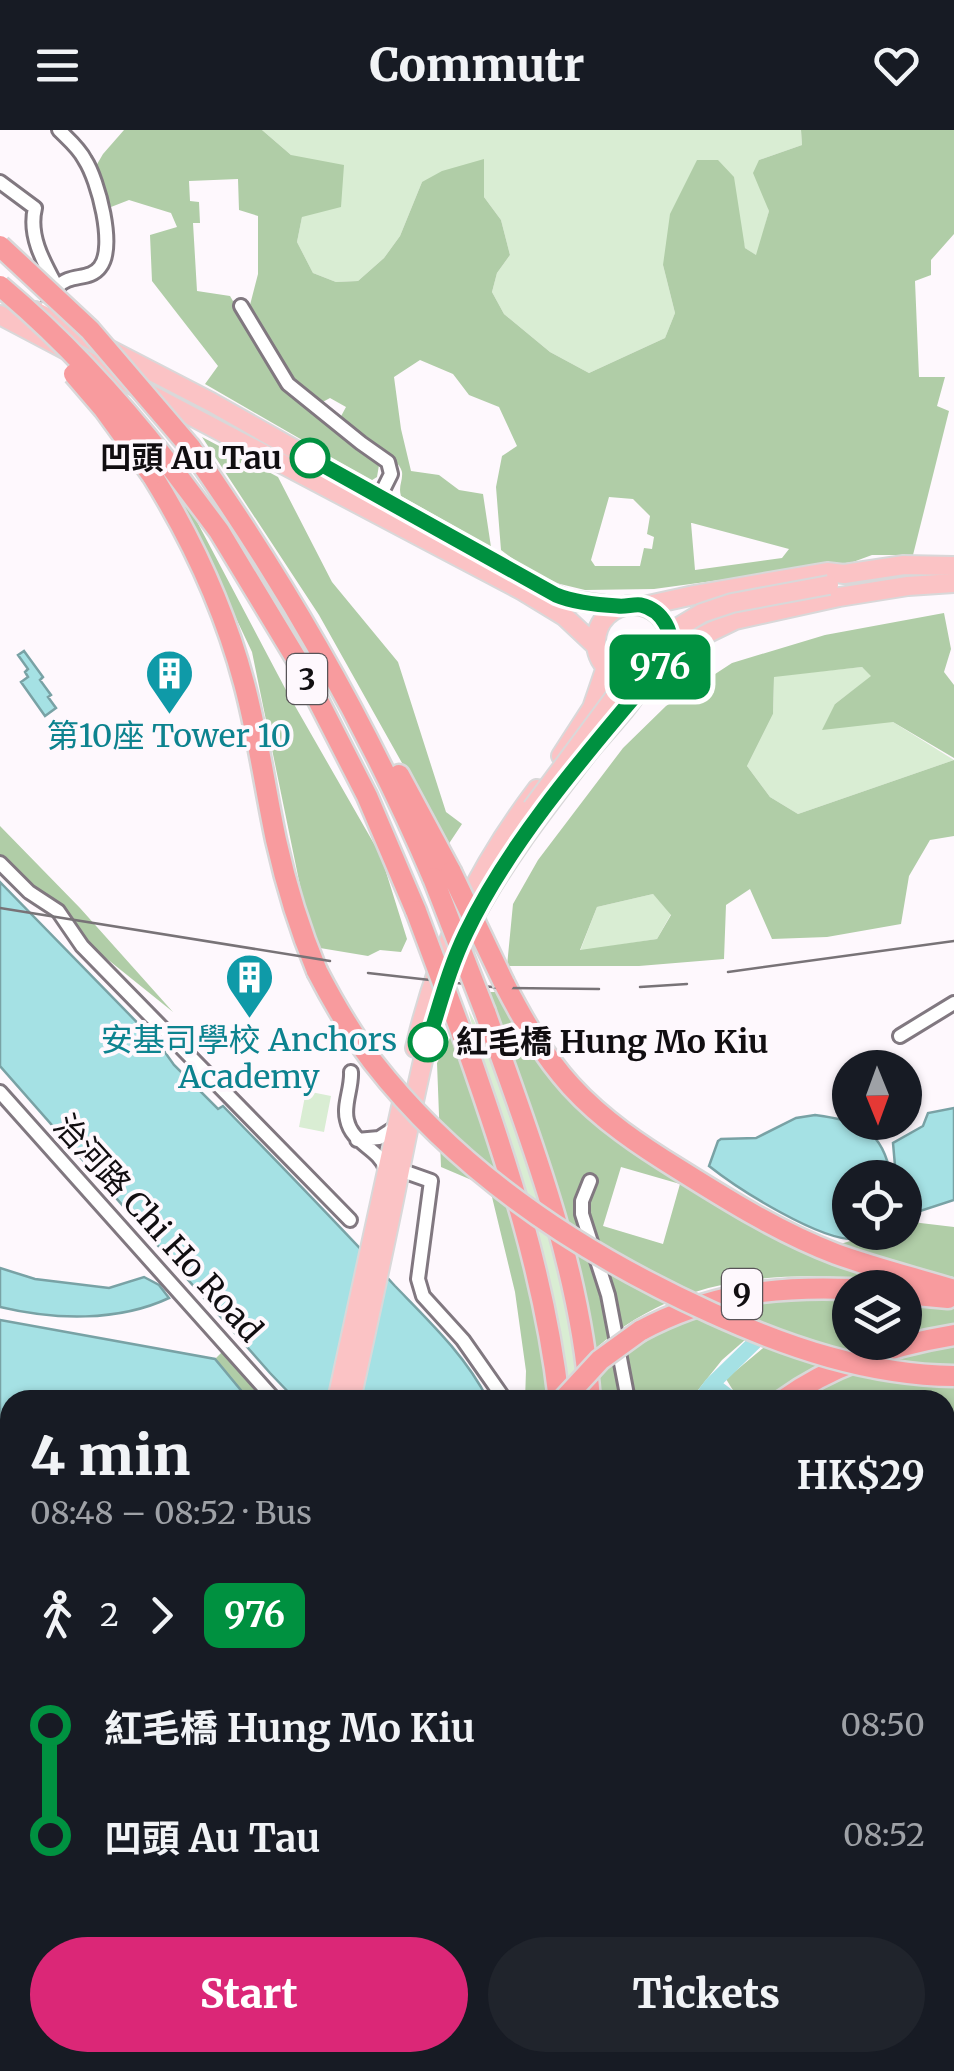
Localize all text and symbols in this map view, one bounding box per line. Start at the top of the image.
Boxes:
text: Commutr [370,37,584,93]
icon: menu [30,38,85,93]
icon: heart [869,38,924,93]
place label: 凹頭 Au Tau [100,438,282,478]
marker: 凹頭 Au Tau [291,439,329,477]
line badge: 976 [602,634,718,700]
text: 976 [629,645,691,689]
building icon: 第10座 Tower 10 [143,648,195,716]
road number: 3 [287,654,327,704]
place label: 第10座 Tower 10 [47,716,291,756]
building icon: 安基司學校 Anchors Academy [223,952,275,1020]
place label: 安基司學校 Anchors Academy [101,1020,397,1097]
place label: 紅毛橋 Hung Mo Kiu [456,1022,769,1062]
marker: 紅毛橋 Hung Mo Kiu [409,1023,447,1061]
north arrow [832,1050,922,1140]
map controls [832,1050,922,1360]
street label: 治河路 Chi Ho Road [45,1106,271,1350]
button: locate [832,1160,922,1250]
road number: 9 [722,1269,762,1319]
button: layers [832,1270,922,1360]
text: 4 min [30,1421,190,1490]
text: HK$29 [797,1452,925,1499]
text: 08:48 – 08:52 · Bus [30,1493,312,1533]
icon: walk [30,1588,85,1643]
icon: forward [134,1588,189,1643]
text: 976 [224,1593,285,1637]
text: 2 [100,1595,119,1635]
text: 紅毛橋 Hung Mo Kiu [104,1705,475,1752]
text: 08:50 [841,1705,925,1745]
text: 凹頭 Au Tau [104,1815,320,1862]
text: 08:52 [843,1815,925,1855]
button: Start [30,1937,468,2052]
button: Tickets [488,1937,925,2052]

